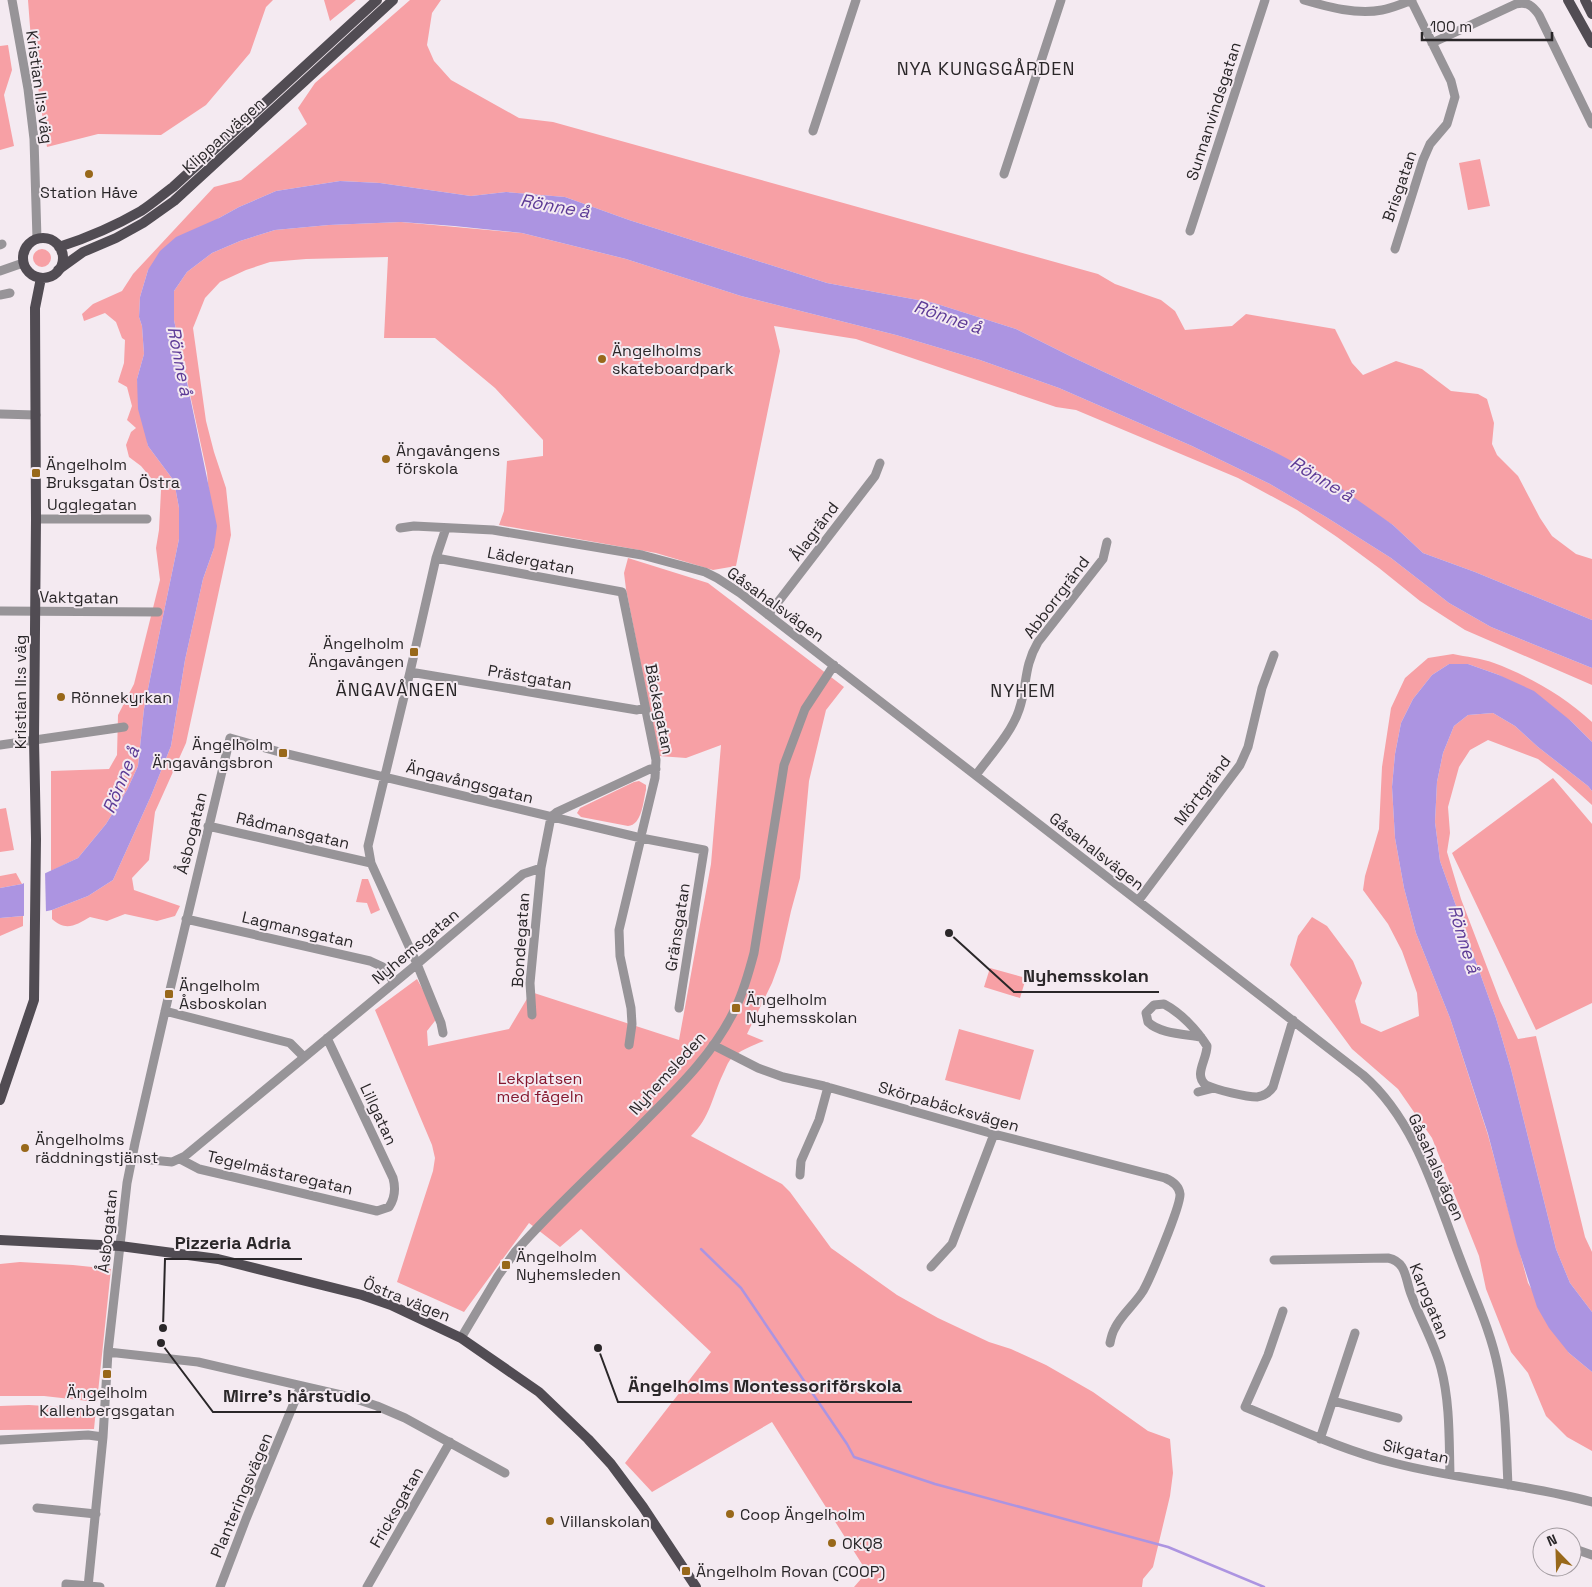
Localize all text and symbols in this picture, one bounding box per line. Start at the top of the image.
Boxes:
scale bar [1422,10,1552,42]
text: 100 m [1430,17,1472,36]
street label: Kristian II:s väg [21,29,58,145]
street label: Sunnanvindsgatan [1181,39,1246,183]
district label: NYA KUNGSGÅRDEN [897,57,1075,80]
street label: Klippanvägen [178,93,269,178]
street label: Brisgatan [1377,148,1421,225]
marker: Station Håve [83,168,95,180]
place label: Station Håve [40,182,138,203]
water label: Rönne å [519,188,592,223]
water label: Rönne å [911,294,986,339]
water label: Rönne å [163,324,199,398]
place label: Ängelholms skateboardpark [612,340,734,379]
marker: Ängelholms skateboardpark [596,353,608,365]
place label: Ängavångens förskola [396,440,500,479]
water label: Rönne å [1286,451,1359,507]
marker: Ängavångens förskola [380,453,392,465]
place label: Ängelholm Bruksgatan Östra [46,454,180,493]
marker: Ängelholm Bruksgatan Östra [30,467,42,479]
street label: Ugglegatan [47,494,137,515]
street label: Ålagränd [785,498,843,565]
street label: Lädergatan [485,542,576,579]
street label: Abborrgränd [1019,552,1094,643]
street label: Gåsahalsvägen [723,562,828,647]
street label: Vaktgatan [39,586,119,609]
place label: Ängelholm Ängavången [308,633,404,672]
street label: Kristian II:s väg [10,635,31,749]
marker: Ängelholm Ängavången [408,646,420,658]
street label: Prästgatan [486,660,574,695]
street label: Bäckagatan [640,662,679,756]
district label: ÄNGAVÅNGEN [335,678,459,701]
district label: NYHEM [990,679,1056,702]
place label: Rönnekyrkan [71,687,172,708]
marker: Rönnekyrkan [55,691,67,703]
place label: Ängelholm Ängavångsbron [152,734,273,773]
water label: Rönne å [97,742,145,817]
marker: Ängelholm Ängavångsbron [277,747,289,759]
street label: Mörtgränd [1169,751,1236,829]
street label: Ängavångsgatan [404,757,536,808]
street label: Åsbogatan [171,790,212,876]
street label: Rådmansgatan [234,807,352,854]
street label: Gåsahalsvägen [1045,808,1149,895]
street label: Gränsgatan [660,881,695,973]
street label: Bondegatan [507,892,534,988]
water label: Rönne å [1443,902,1486,976]
street label: Nyhemsgatan [368,904,463,989]
street label: Lagmansgatan [240,906,356,953]
callout: Nyhemsskolan [1014,959,1159,992]
text: Nyhemsskolan [1023,964,1149,987]
place label: Ängelholm Åsboskolan [179,975,267,1014]
marker: Ängelholm Åsboskolan [163,988,175,1000]
place label: Ängelholm Nyhemsskolan [746,989,857,1028]
marker: Ängelholm Nyhemsskolan [730,1002,742,1014]
street label: Nyhemsleden [624,1027,710,1119]
park label: Lekplatsen med fågeln [496,1068,584,1107]
street label: Skörpabäcksvägen [876,1076,1022,1137]
street label: Lillgatan [355,1080,402,1148]
street label: Gåsahalsvägen [1404,1110,1470,1224]
place label: Ängelholms räddningstjänst [35,1129,158,1168]
marker: Ängelholms räddningstjänst [19,1142,31,1154]
street label: Tegelmästaregatan [205,1145,355,1199]
street label: Åsbogatan [93,1188,122,1274]
callout: Pizzeria Adria [165,1226,302,1259]
text: Pizzeria Adria [175,1231,292,1254]
place label: Ängelholm Nyhemsleden [516,1246,621,1285]
marker: Ängelholm Nyhemsleden [500,1259,512,1271]
street label: Karpgatan [1405,1260,1454,1342]
street label: Östra vägen [360,1272,454,1326]
marker: Ängelholm Kallenbergsgatan [101,1368,113,1380]
callout: Ängelholms Montessoriförskola [618,1369,912,1402]
text: Ängelholms Montessoriförskola [628,1374,903,1397]
callout: Mirre's hårstudio [213,1379,381,1412]
place label: Ängelholm Kallenbergsgatan [39,1382,175,1421]
text: Mirre's hårstudio [223,1384,371,1407]
street label: Planteringsvägen [206,1429,277,1561]
street label: Sikgatan [1381,1434,1451,1469]
street label: Fricksgatan [365,1463,428,1552]
place label: Coop Ängelholm [740,1504,865,1525]
marker: Coop Ängelholm [724,1508,736,1520]
place label: Villanskolan [560,1511,650,1532]
marker: Villanskolan [544,1515,556,1527]
north arrow [1532,1527,1582,1577]
text: N [1544,1530,1560,1550]
place label: OKQ8 [842,1533,883,1554]
marker: OKQ8 [826,1537,838,1549]
place label: Ängelholm Rovan (COOP) [696,1561,885,1582]
marker: Ängelholm Rovan (COOP) [680,1565,692,1577]

